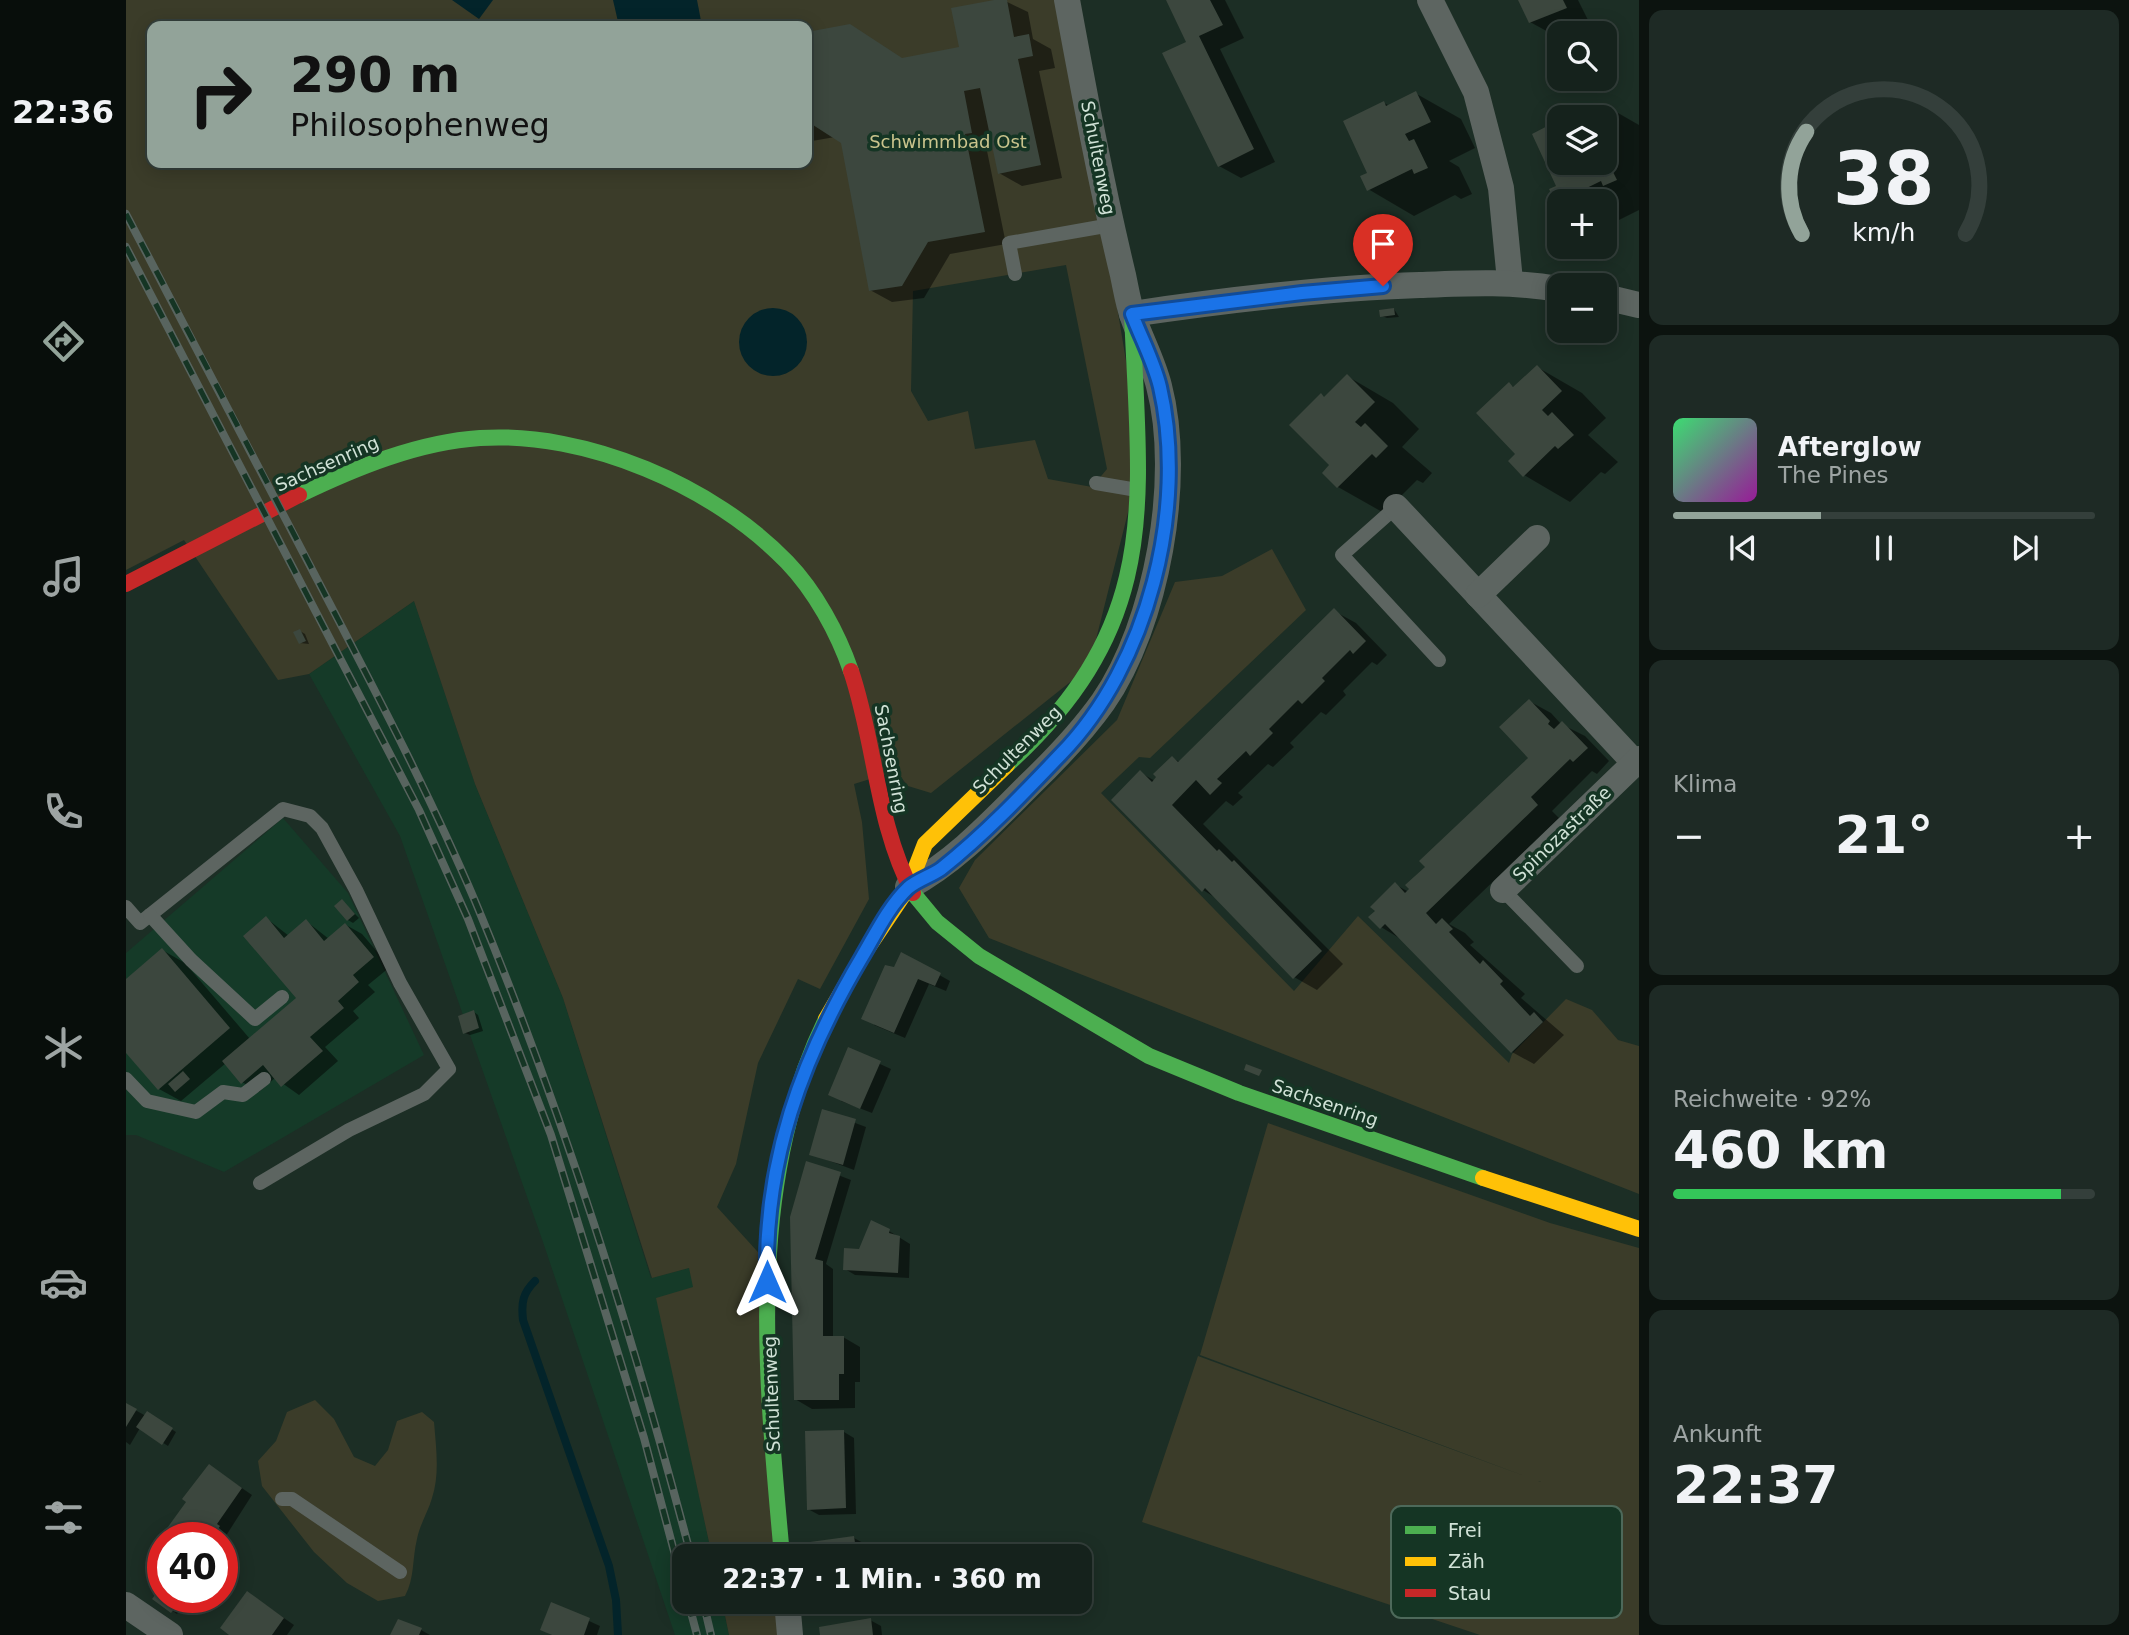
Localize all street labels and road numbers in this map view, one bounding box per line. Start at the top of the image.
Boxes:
street label: Schultenweg [1077,99,1120,217]
street label: Sachsenring [272,431,382,496]
street label: Schultenweg [968,701,1065,798]
street label: Sachsenring [871,702,912,815]
street label: Spinozastraße [1508,782,1615,886]
street label: Sachsenring [1269,1075,1381,1131]
street label: Schultenweg [759,1336,784,1452]

